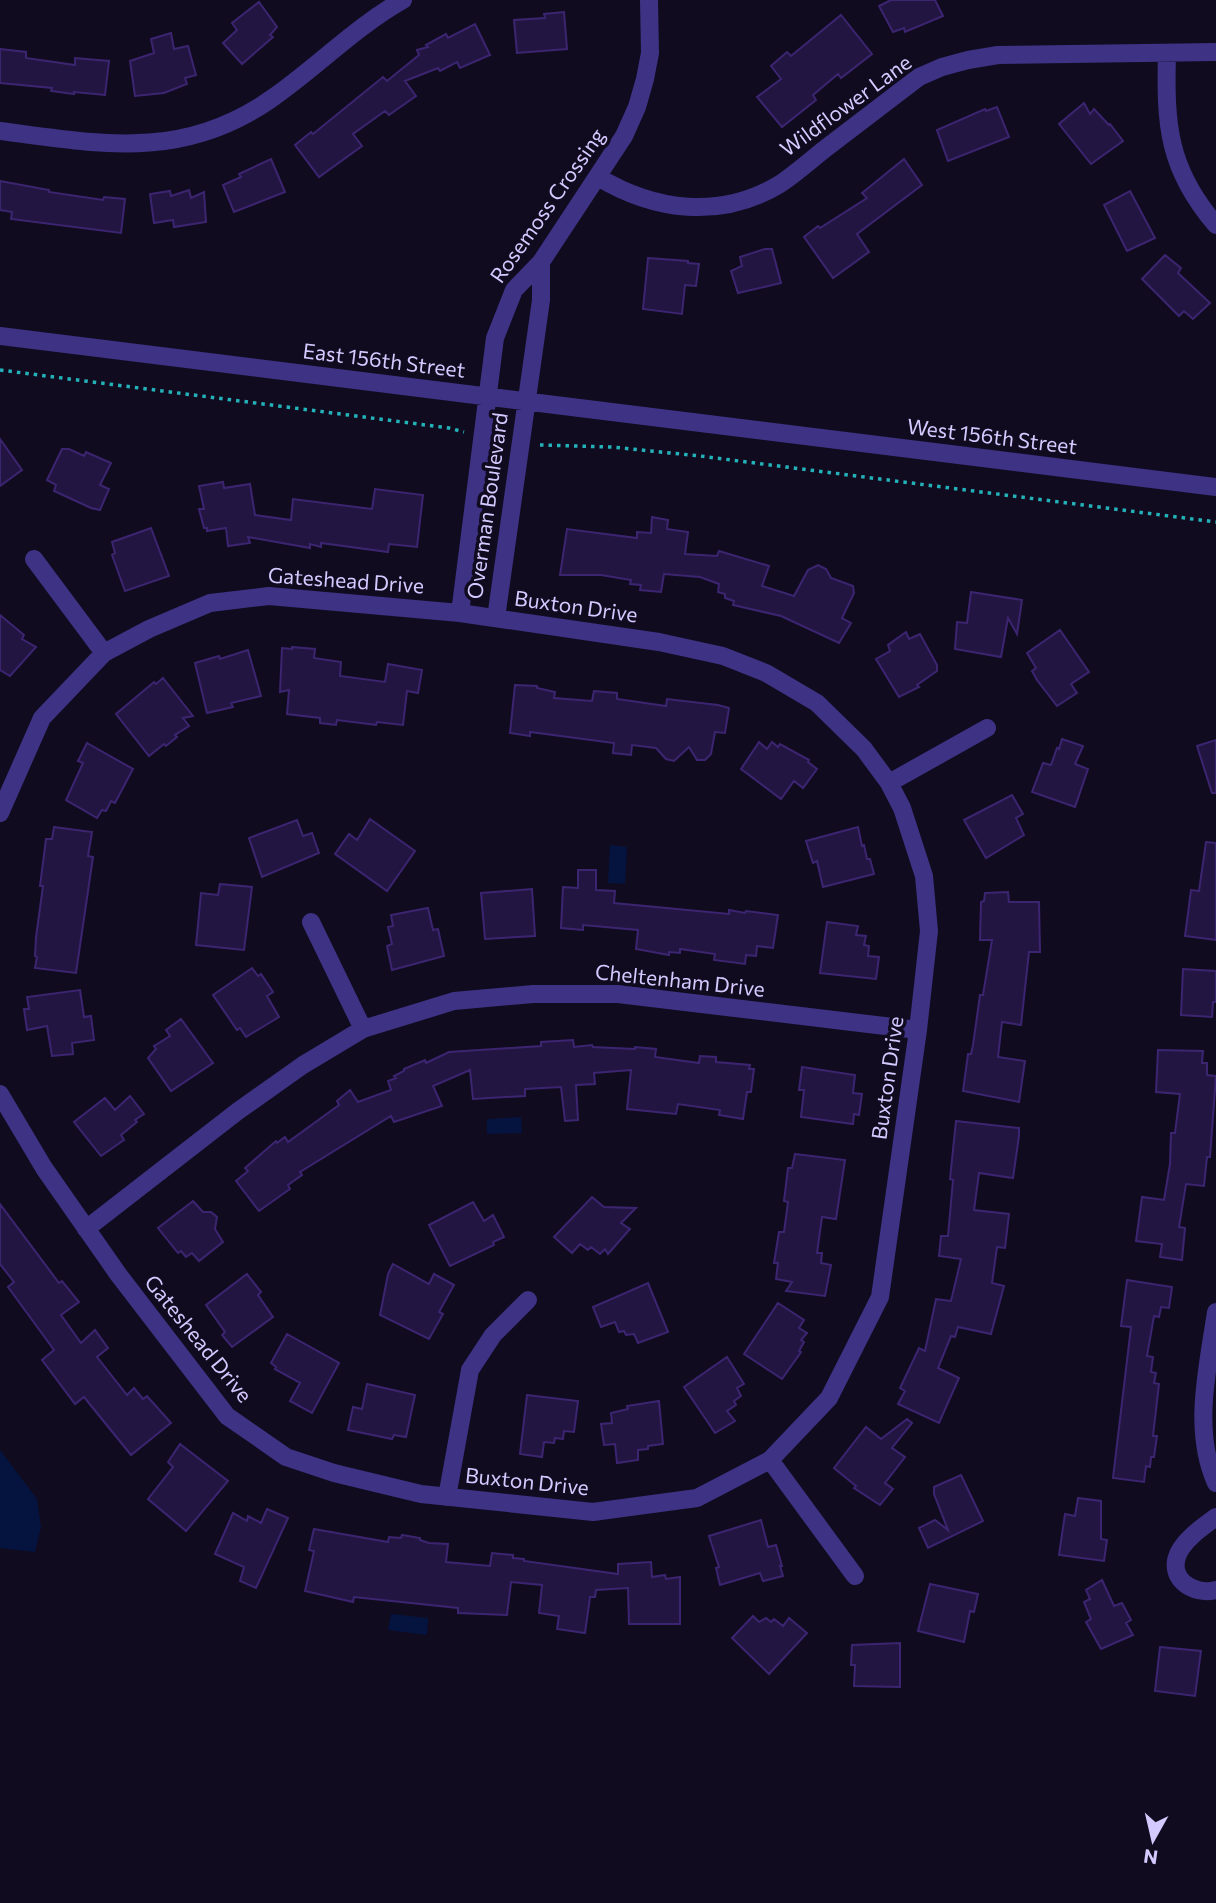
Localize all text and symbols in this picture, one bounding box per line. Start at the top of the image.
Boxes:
street label: Wildflower Lane [775,49,916,161]
street label: Rosemoss Crossing [484,123,609,287]
street label: East 156th Street [302,337,467,382]
street label: Overman Boulevard [461,411,512,601]
street label: West 156th Street [906,413,1079,458]
street label: Gateshead Drive [267,562,425,597]
street label: Buxton Drive [513,584,639,627]
street label: Cheltenham Drive [594,958,766,1001]
street label: Buxton Drive [865,1015,908,1141]
street label: Gateshead Drive [140,1269,258,1407]
street label: Buxton Drive [464,1462,590,1499]
north arrow [1118,1805,1188,1875]
text: N [1142,1845,1159,1870]

